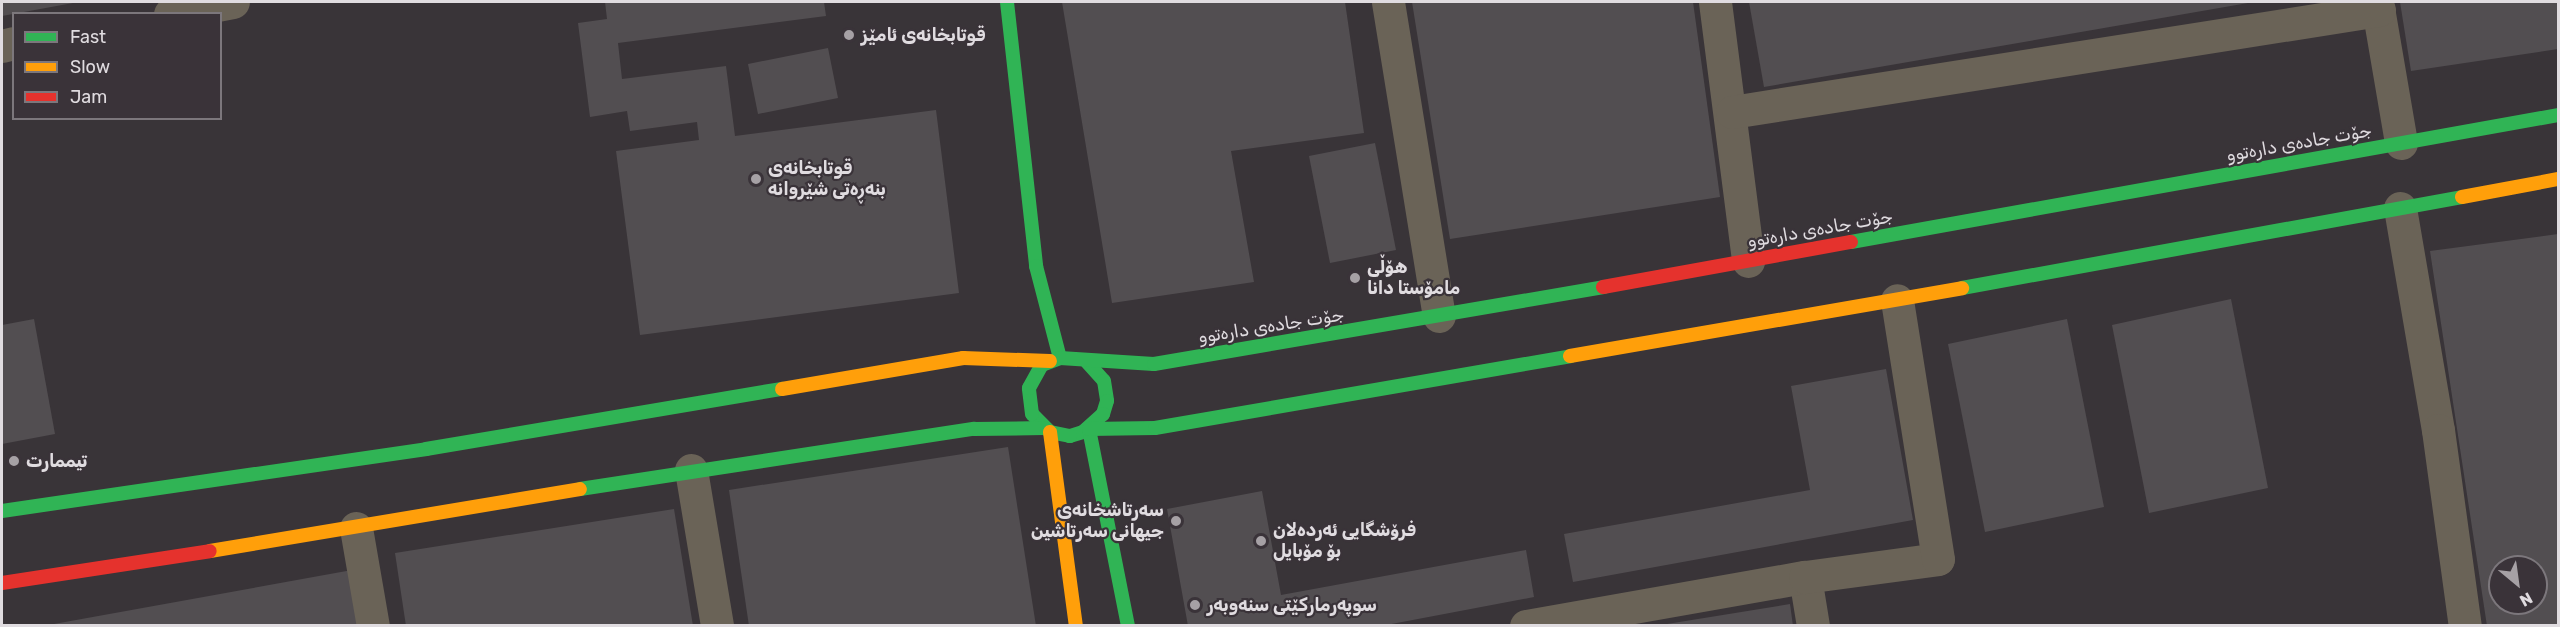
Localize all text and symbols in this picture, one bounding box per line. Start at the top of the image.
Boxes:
legend [12,12,222,120]
place label: قوتابخانەی ئامێز [861,24,986,46]
text: Fast [70,26,106,48]
marker: قوتابخانەی ئامێز [842,28,856,42]
text: Slow [70,56,110,78]
text: Jam [70,86,107,108]
street label: جۆت جادەی دارەتوو [2225,120,2373,166]
place label: قوتابخانەی بنەڕەتی شێروانە [768,158,886,201]
marker: قوتابخانەی بنەڕەتی شێروانە [749,172,763,186]
street label: جۆت جادەی دارەتوو [1746,206,1894,252]
place label: هۆڵی مامۆستا دانا [1367,257,1460,300]
marker: هۆڵی مامۆستا دانا [1348,271,1362,285]
street label: جۆت جادەی دارەتوو [1197,304,1345,348]
place label: تیممارت [26,450,87,472]
marker: تیممارت [7,454,21,468]
place label: سەرتاشخانەی جیهانی سەرتاشین [1031,500,1164,542]
marker: سەرتاشخانەی جیهانی سەرتاشین [1169,514,1183,528]
place label: فرۆشگایی ئەردەلان بۆ مۆبایل [1273,520,1416,562]
marker: فرۆشگایی ئەردەلان بۆ مۆبایل [1254,534,1268,548]
north arrow [2488,555,2548,615]
text: N [2516,588,2536,611]
place label: سوپەرمارکێتی سنەوبەر [1207,594,1377,616]
marker: سوپەرمارکێتی سنەوبەر [1188,598,1202,612]

